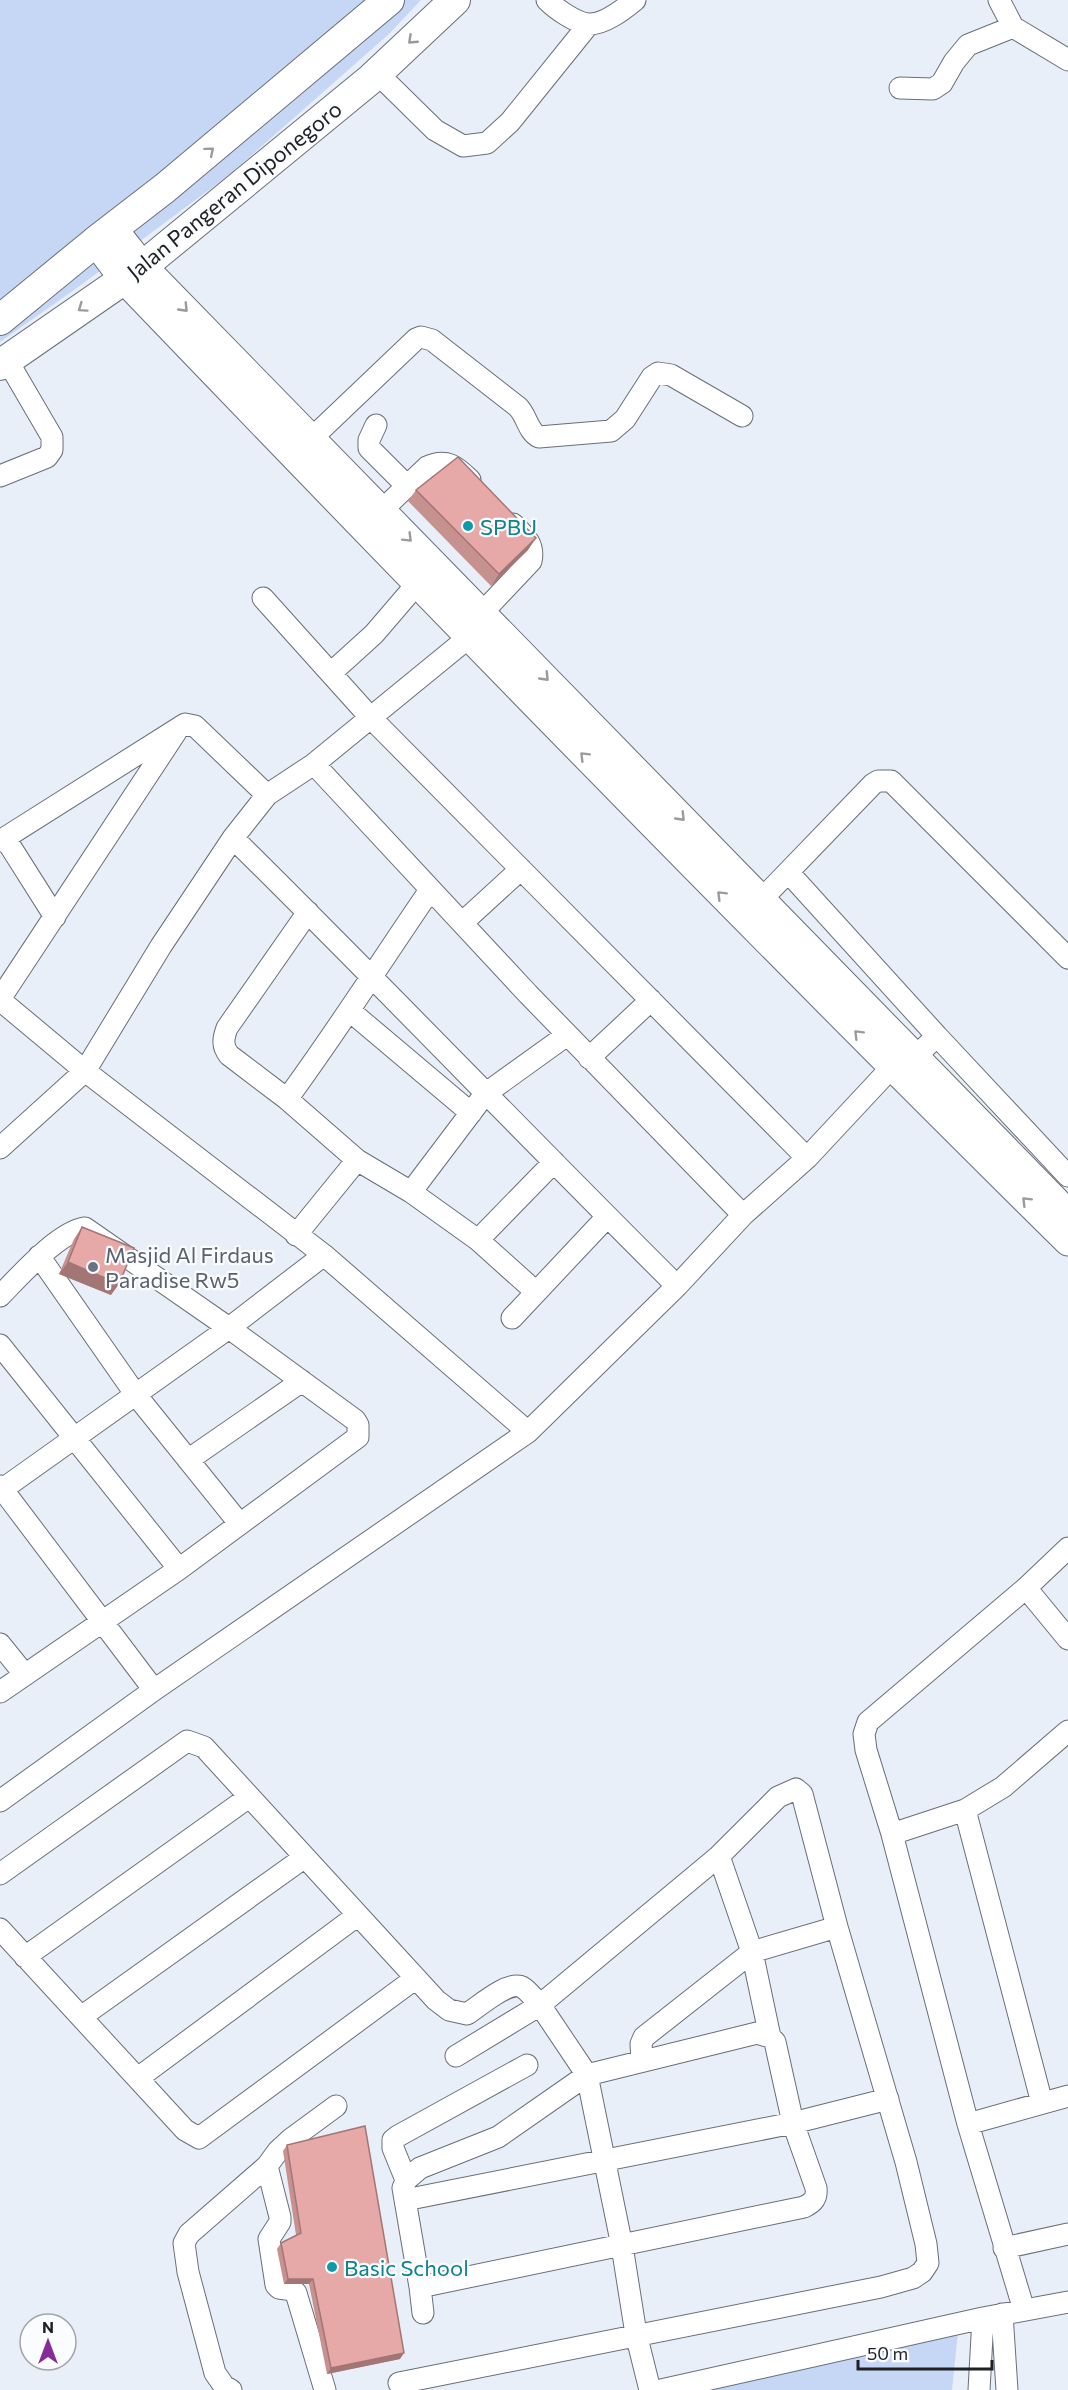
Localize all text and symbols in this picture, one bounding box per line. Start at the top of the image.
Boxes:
one-way arrow [409,33,419,44]
street label: Jalan Pangeran Diponegoro [121,95,347,285]
one-way arrow [203,147,214,158]
one-way arrow [176,300,187,311]
one-way arrow [78,301,89,312]
place label: SPBU [480,513,537,540]
marker: SPBU [461,519,475,533]
one-way arrow [400,530,411,541]
one-way arrow [537,669,548,680]
one-way arrow [581,752,592,763]
one-way arrow [673,809,684,820]
one-way arrow [717,891,728,901]
one-way arrow [854,1030,865,1040]
one-way arrow [1023,1197,1034,1208]
place label: Masjid Al Firdaus Paradise Rw5 [105,1241,274,1293]
marker: Masjid Al Firdaus Paradise Rw5 [86,1260,100,1274]
place label: Basic School [344,2254,469,2281]
marker: Basic School [325,2260,339,2274]
north arrow [18,2312,78,2372]
text: N [42,2317,54,2336]
scale bar [858,2333,992,2371]
text: 50 m [867,2342,908,2364]

